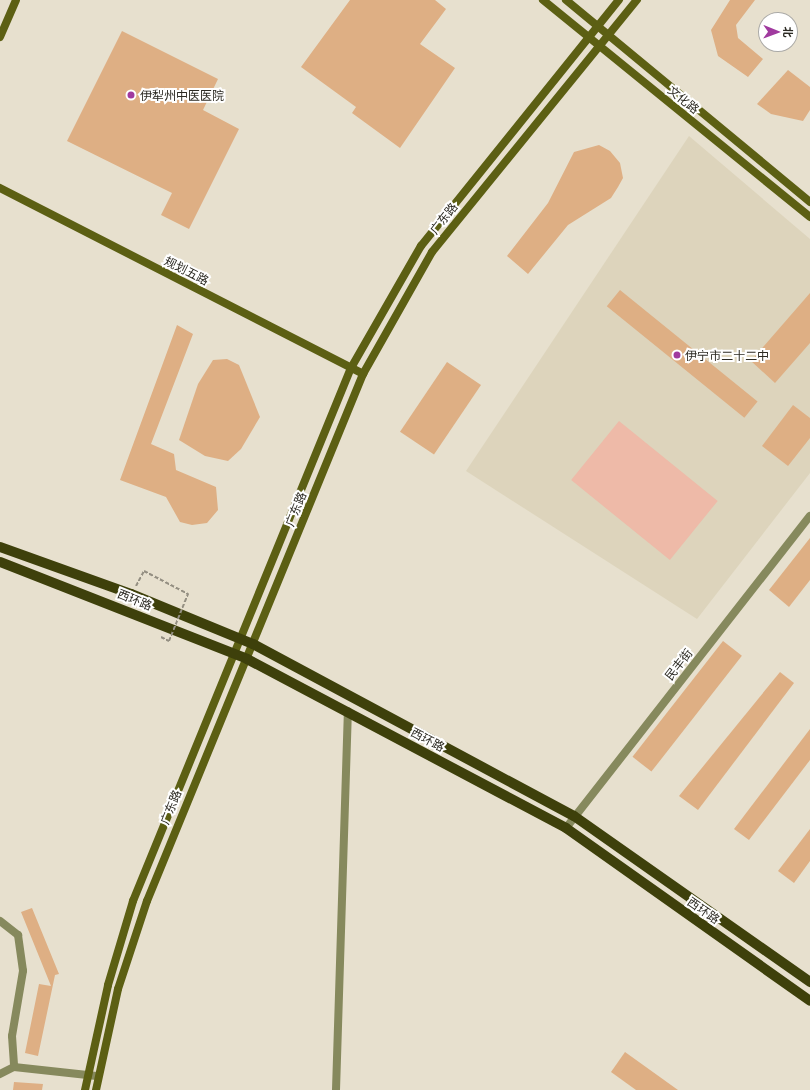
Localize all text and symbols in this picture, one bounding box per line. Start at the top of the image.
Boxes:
north arrow [758,12,798,52]
text: 北 [781,27,797,38]
street label: 文化路 [665,82,703,116]
place label: 伊犁州中医医院 [140,88,224,102]
marker: 伊犁州中医医院 [125,89,137,101]
street label: 广东路 [426,199,460,237]
street label: 规划五路 [162,253,212,287]
place label: 伊宁市二十二中 [685,348,769,362]
marker: 伊宁市二十二中 [672,350,682,360]
street label: 广东路 [282,490,308,528]
street label: 西环路 [116,586,154,612]
street label: 民丰街 [661,645,695,683]
street label: 西环路 [409,724,447,754]
street label: 广东路 [157,788,183,826]
street label: 西环路 [685,894,723,926]

